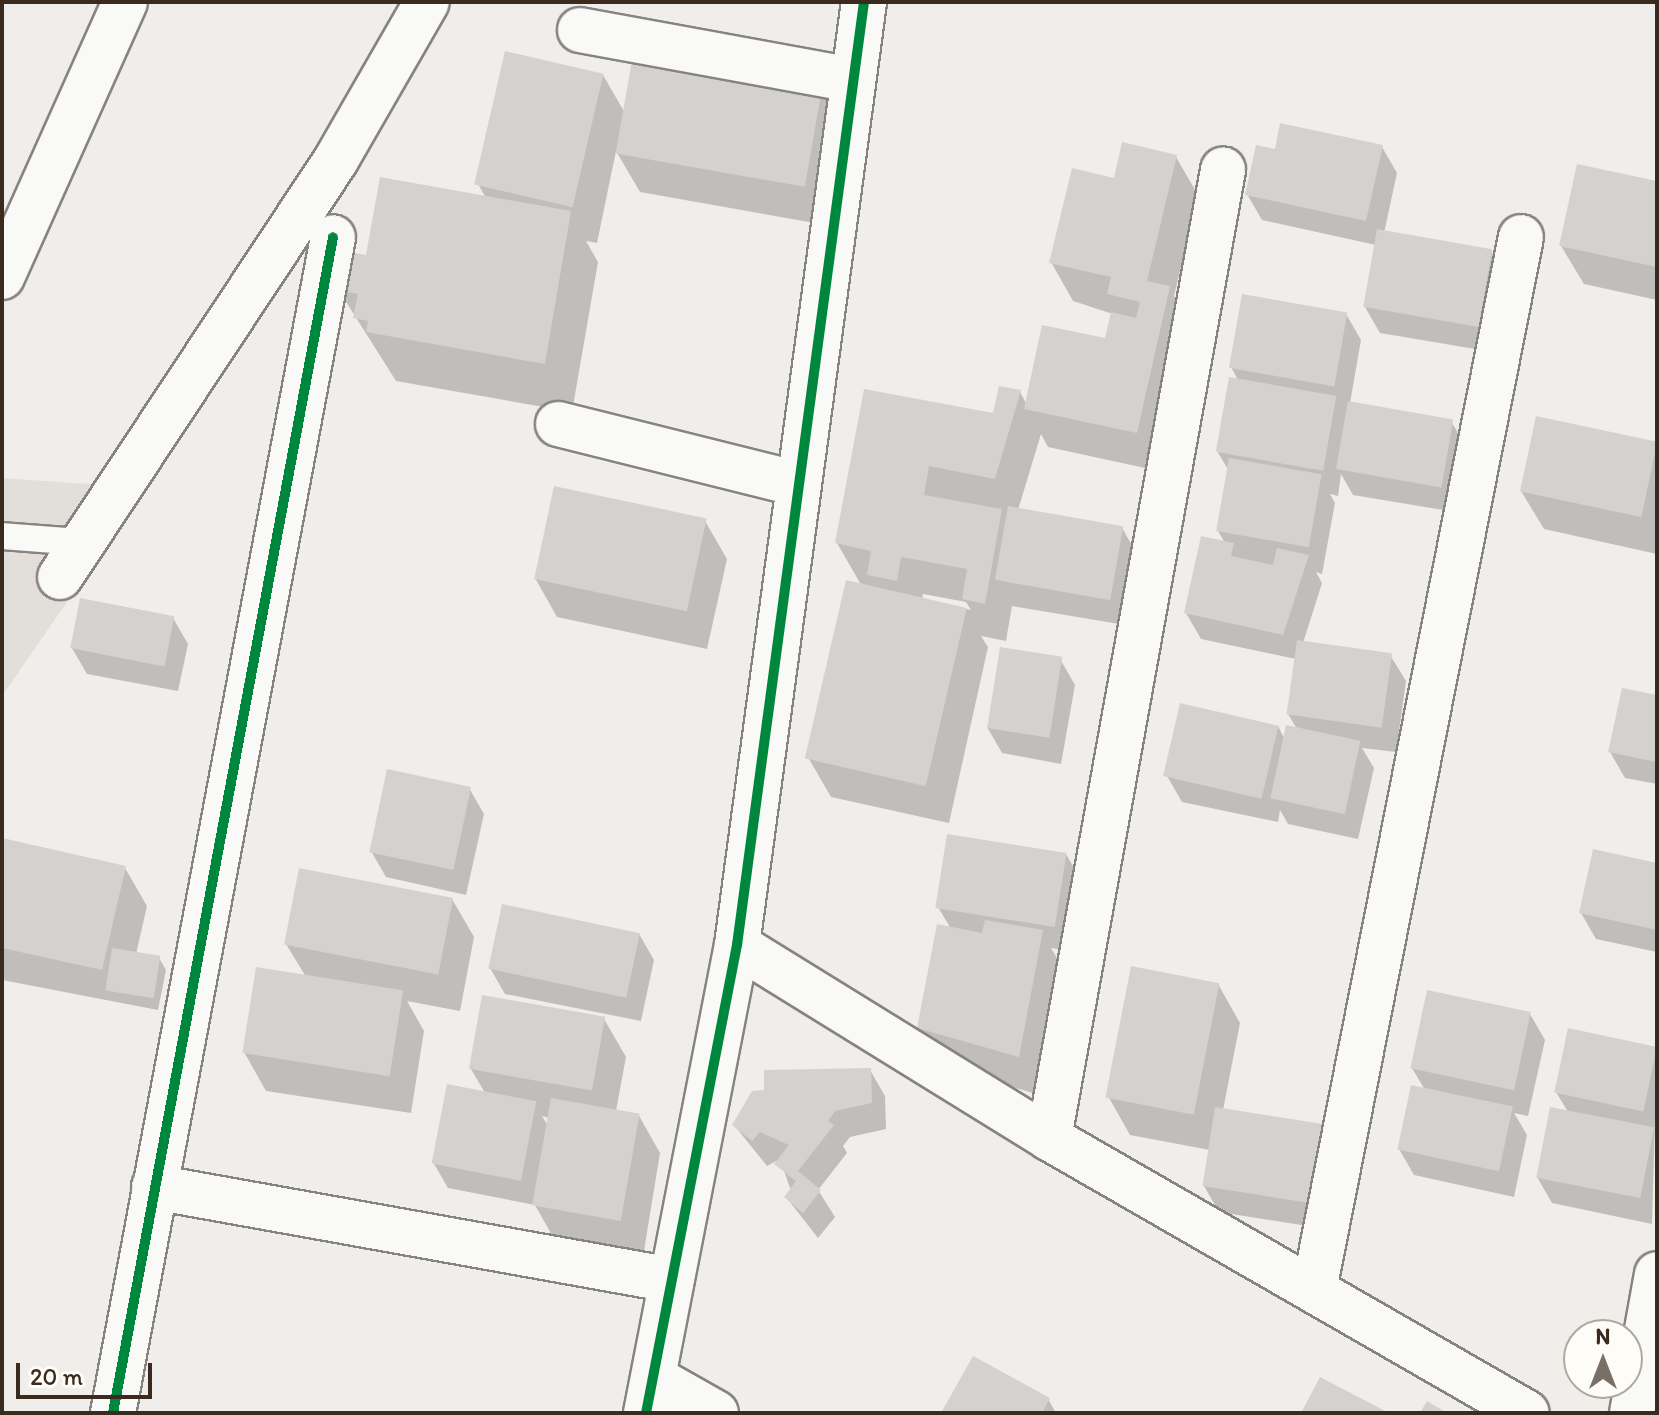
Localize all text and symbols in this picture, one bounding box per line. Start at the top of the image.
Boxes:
north arrow [1563,1319,1643,1399]
text: N [1596,1323,1610,1350]
scale bar [20,1347,156,1397]
text: 20 m [30,1362,83,1391]

